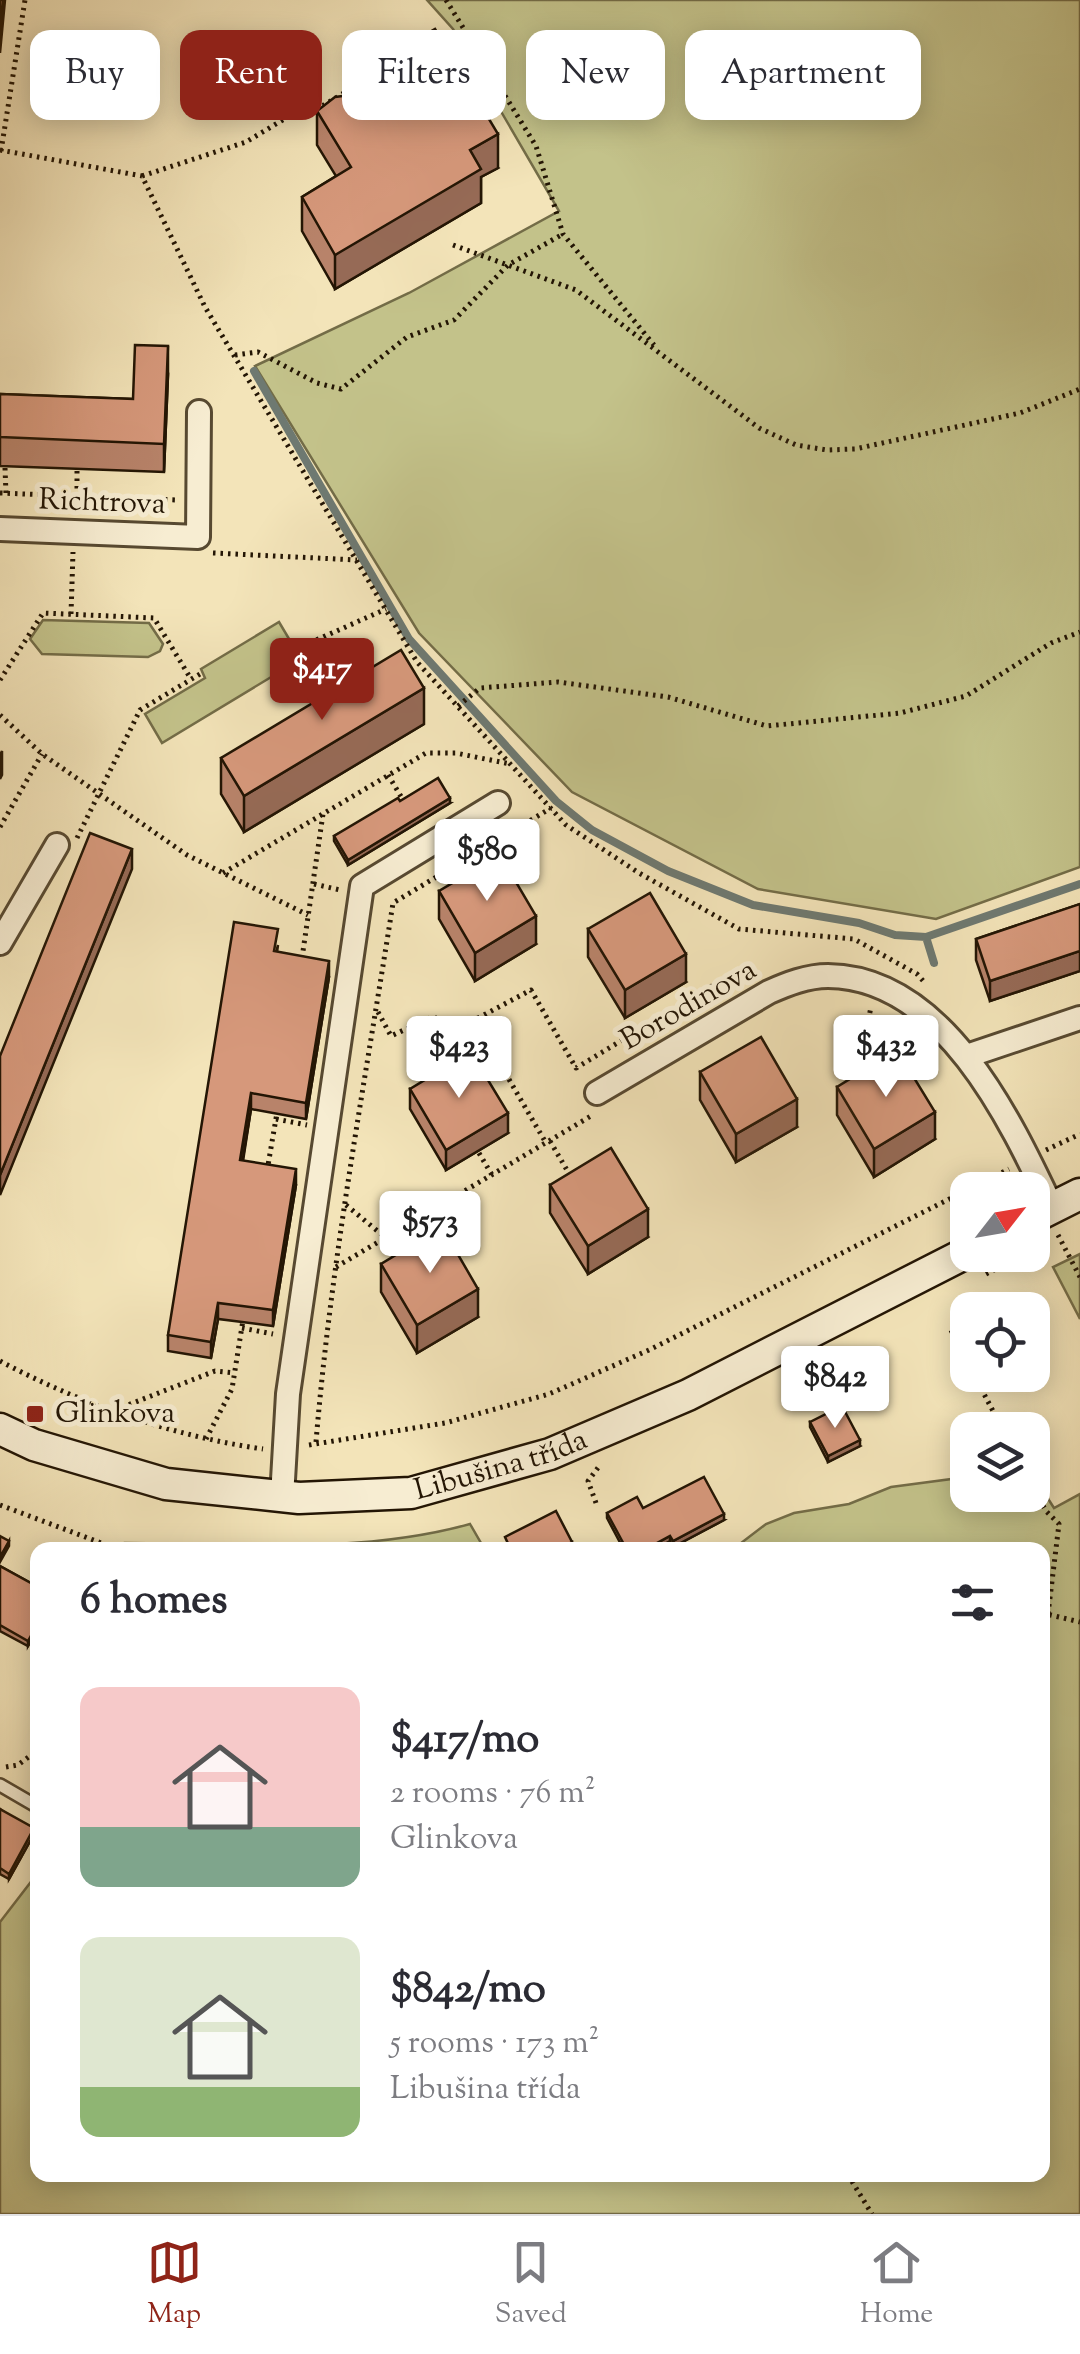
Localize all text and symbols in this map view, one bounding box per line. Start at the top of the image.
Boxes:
chip: Buy [30,30,160,120]
chip: Rent [180,30,322,120]
chip: Filters [342,30,506,120]
chip: New [526,30,665,120]
chip: Apartment [685,30,921,120]
street label: Richtrova [38,479,166,527]
pin: $417 [263,638,381,723]
text: $417 [292,647,352,693]
pin: $580 [428,819,546,904]
text: $580 [457,828,517,874]
street label: Borodinova [613,950,765,1062]
pin: $432 [827,1015,945,1100]
pin: $423 [400,1016,518,1101]
text: $432 [855,1024,917,1070]
text: $423 [428,1025,490,1071]
north arrow [950,1172,1050,1272]
map controls [950,1172,1050,1512]
pin: $573 [371,1191,489,1276]
text: $573 [402,1200,458,1246]
button: locate [950,1292,1050,1392]
pin: $842 [776,1346,894,1431]
text: $842 [803,1355,867,1401]
place label: Glinkova [55,1393,175,1436]
marker: Glinkova [24,1403,46,1425]
button: layers [950,1412,1050,1512]
street label: Libušina třída [409,1419,595,1513]
text: 6 homes [80,1572,227,1632]
icon: filters [945,1575,1000,1630]
text: $417/mo [390,1711,539,1771]
icon: home [160,1727,280,1847]
text: 2 rooms · 76 m² [390,1771,596,1817]
text: Glinkova [390,1817,518,1863]
text: $842/mo [390,1961,546,2021]
icon: home [160,1977,280,2097]
text: 5 rooms · 173 m² [390,2021,599,2067]
text: Libušina třída [390,2067,581,2113]
tab: Map [147,2235,202,2335]
tab: Saved [495,2235,567,2335]
tab: Home [860,2235,933,2335]

